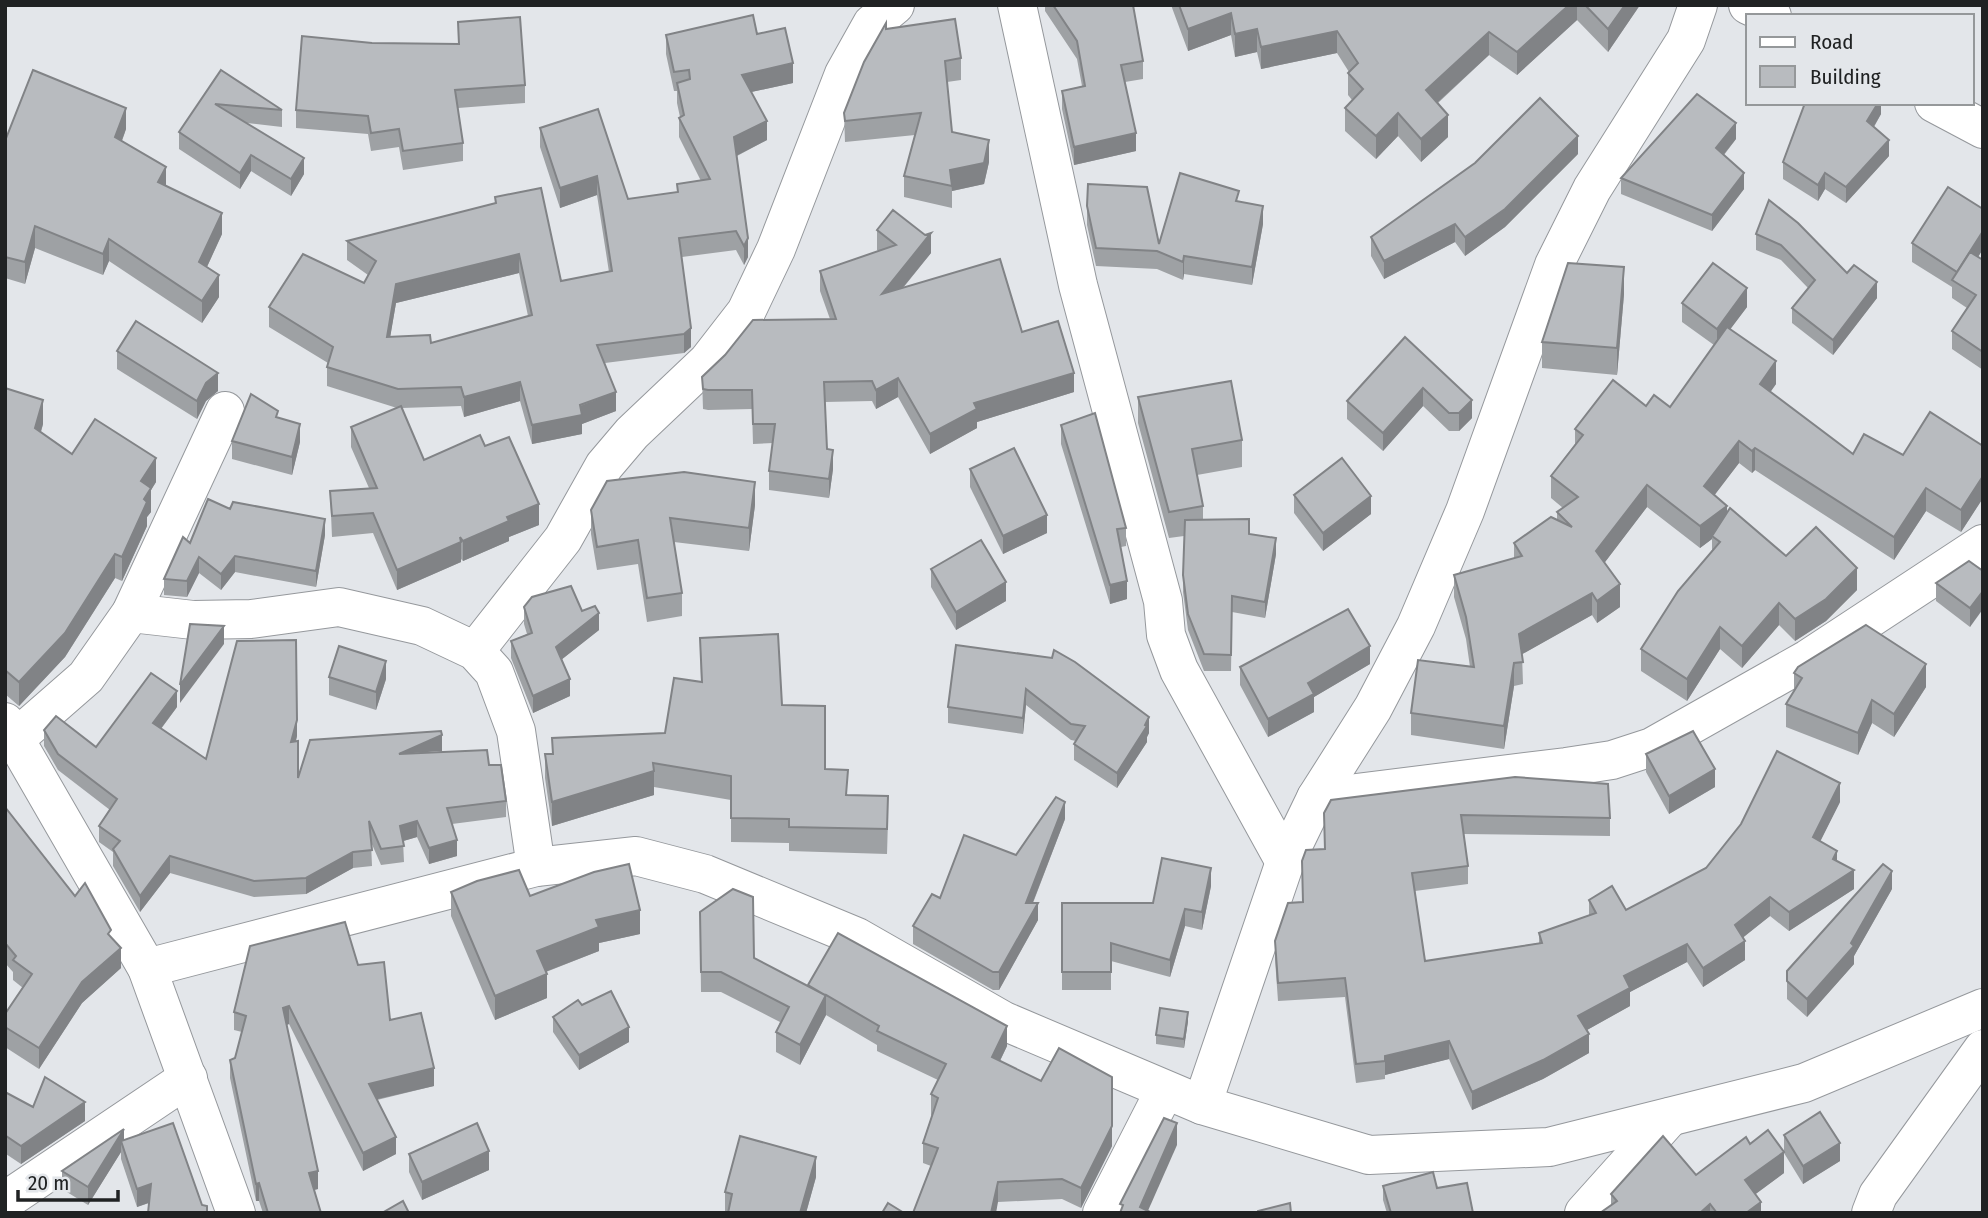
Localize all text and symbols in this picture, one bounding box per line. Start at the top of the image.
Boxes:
legend [1746,14,1974,105]
text: Road [1810,29,1854,55]
text: Building [1810,64,1881,90]
scale bar [18,1158,117,1202]
text: 20 m [28,1170,69,1196]

